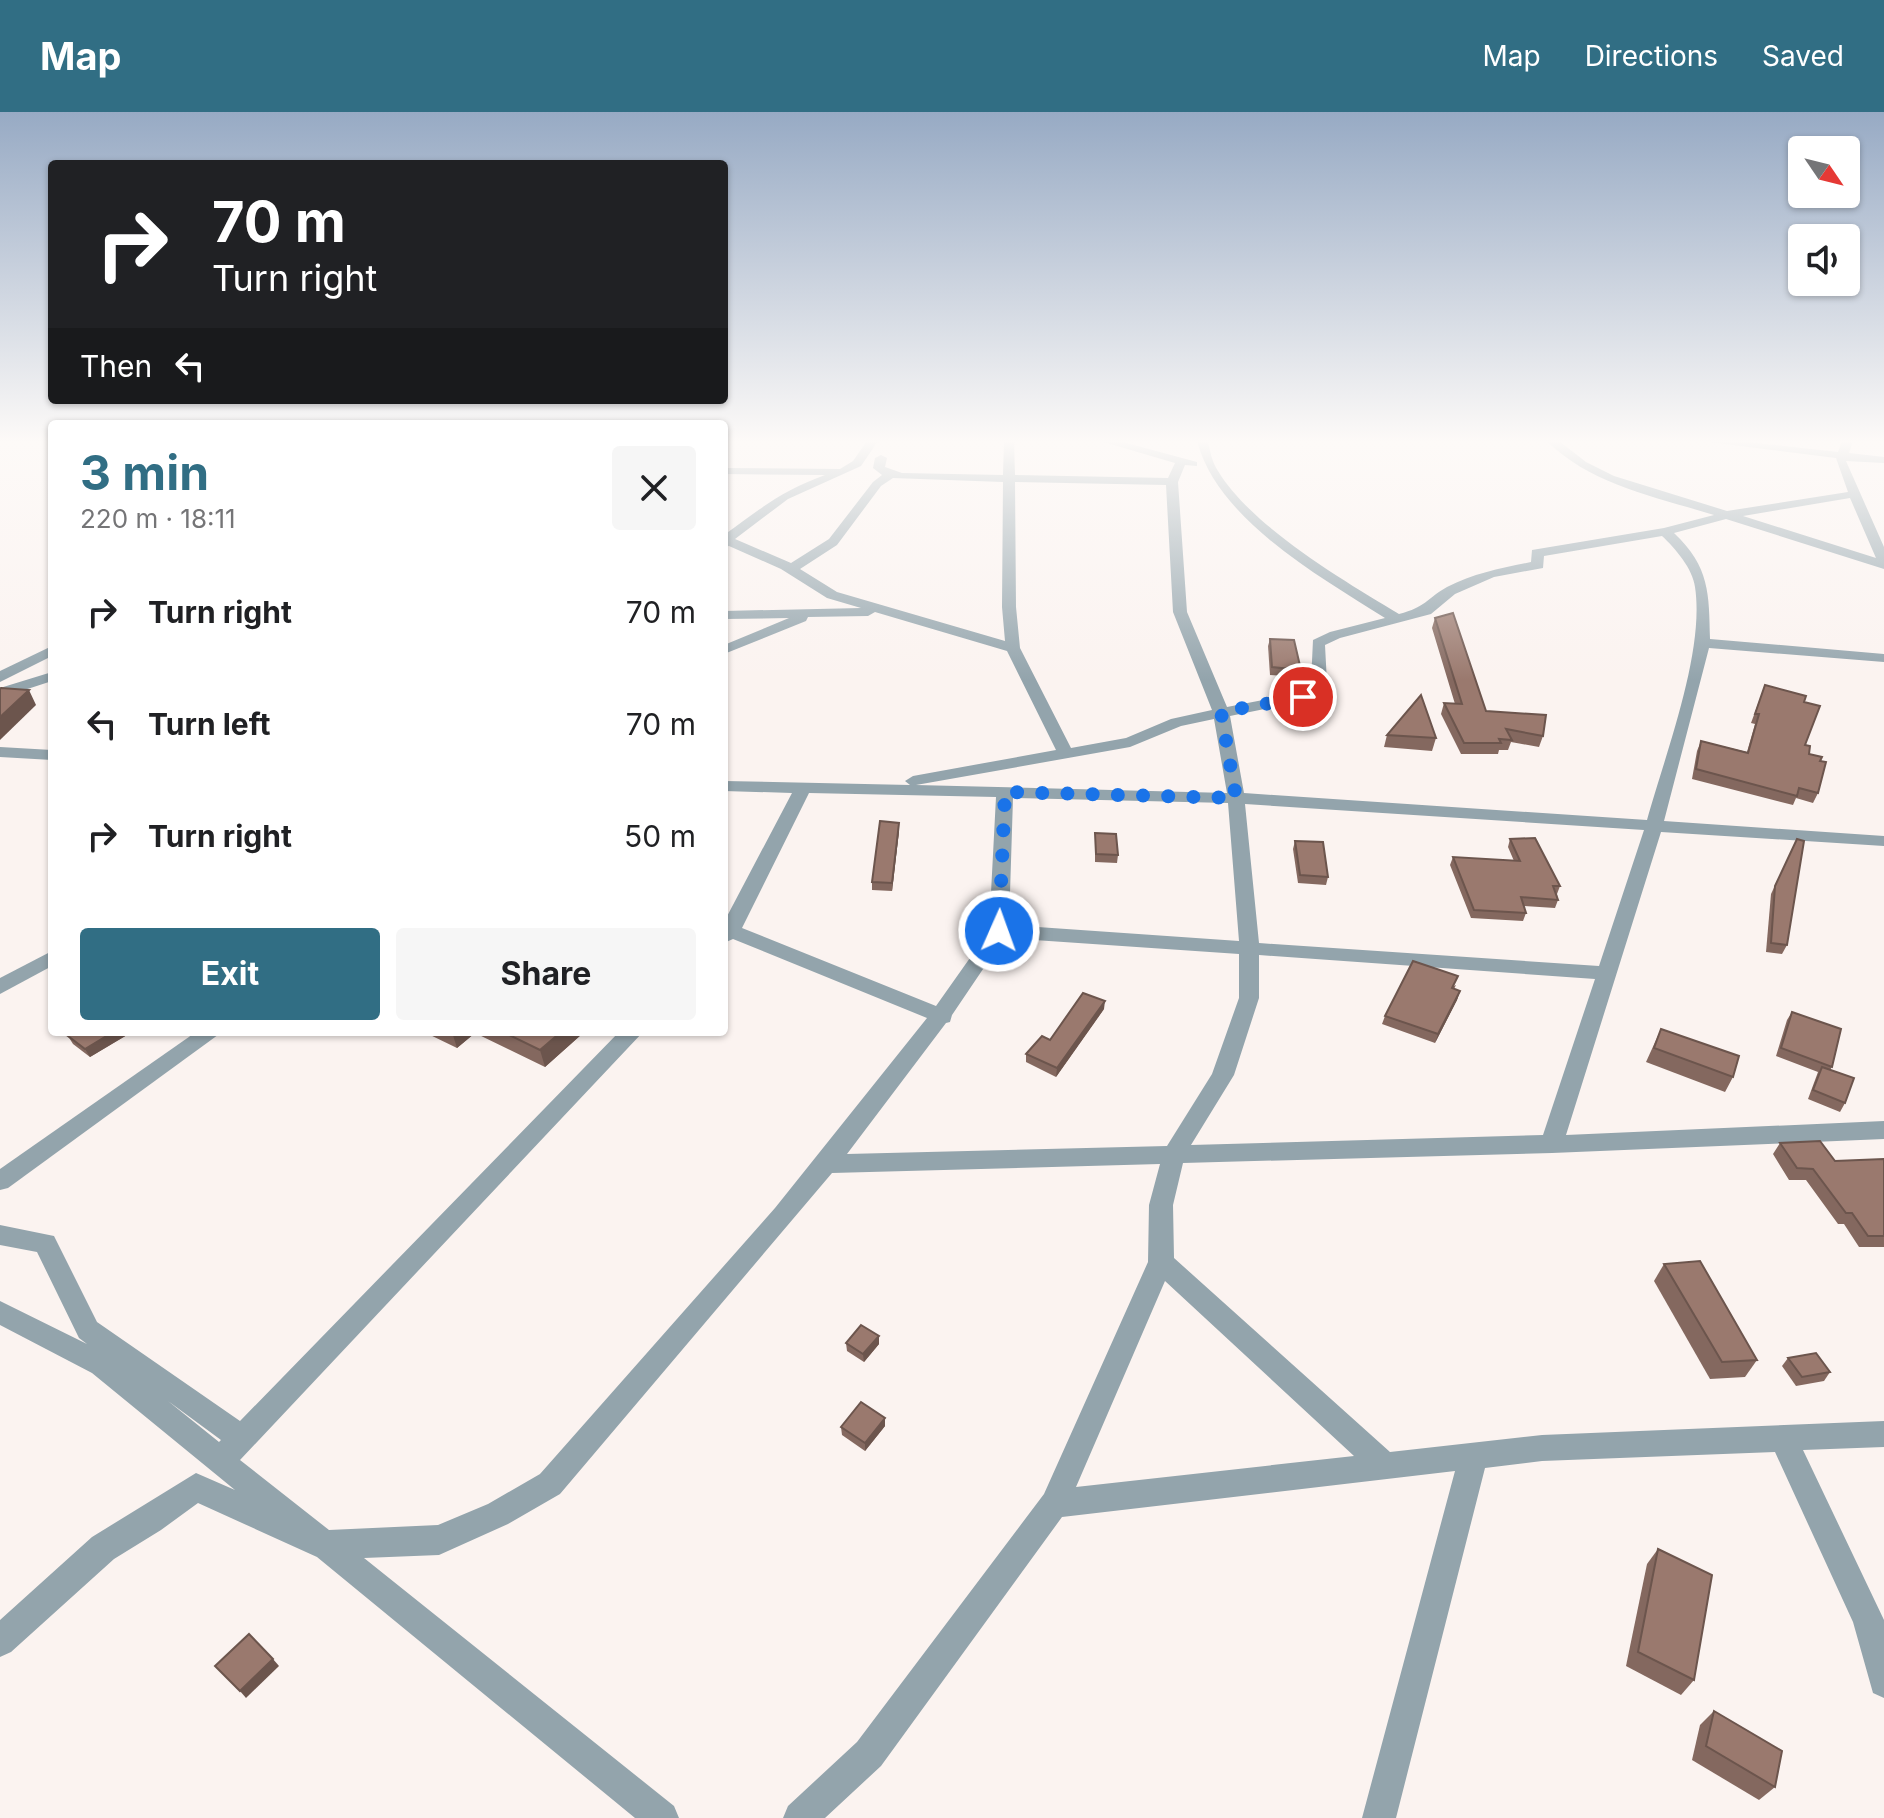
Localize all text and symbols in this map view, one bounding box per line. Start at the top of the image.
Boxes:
text: Map [40,33,121,79]
text: Map [1482,39,1541,73]
text: Directions [1585,39,1718,73]
text: Saved [1762,39,1844,73]
north arrow [1788,136,1860,208]
map controls [1788,136,1860,296]
text: 70 m [212,188,346,256]
icon: right [80,192,184,296]
button: sound [1788,224,1860,296]
text: Turn right [212,256,377,300]
icon: left [168,344,212,388]
text: Then [80,348,152,384]
text: 3 min [80,443,209,502]
button: close [612,446,696,530]
text: 220 m · 18:11 [80,503,236,534]
icon: right [80,590,124,634]
text: Turn right [148,594,292,630]
text: 70 m [626,594,696,630]
pin [1269,663,1337,731]
icon: arrive [1281,675,1325,719]
icon: left [80,702,124,746]
text: Turn left [148,706,270,742]
text: 70 m [626,706,696,742]
icon: right [80,814,124,858]
text: Turn right [148,818,292,854]
text: 50 m [624,818,696,854]
position arrow [957,889,1041,973]
button: Exit [80,928,380,1020]
button: Share [396,928,696,1020]

